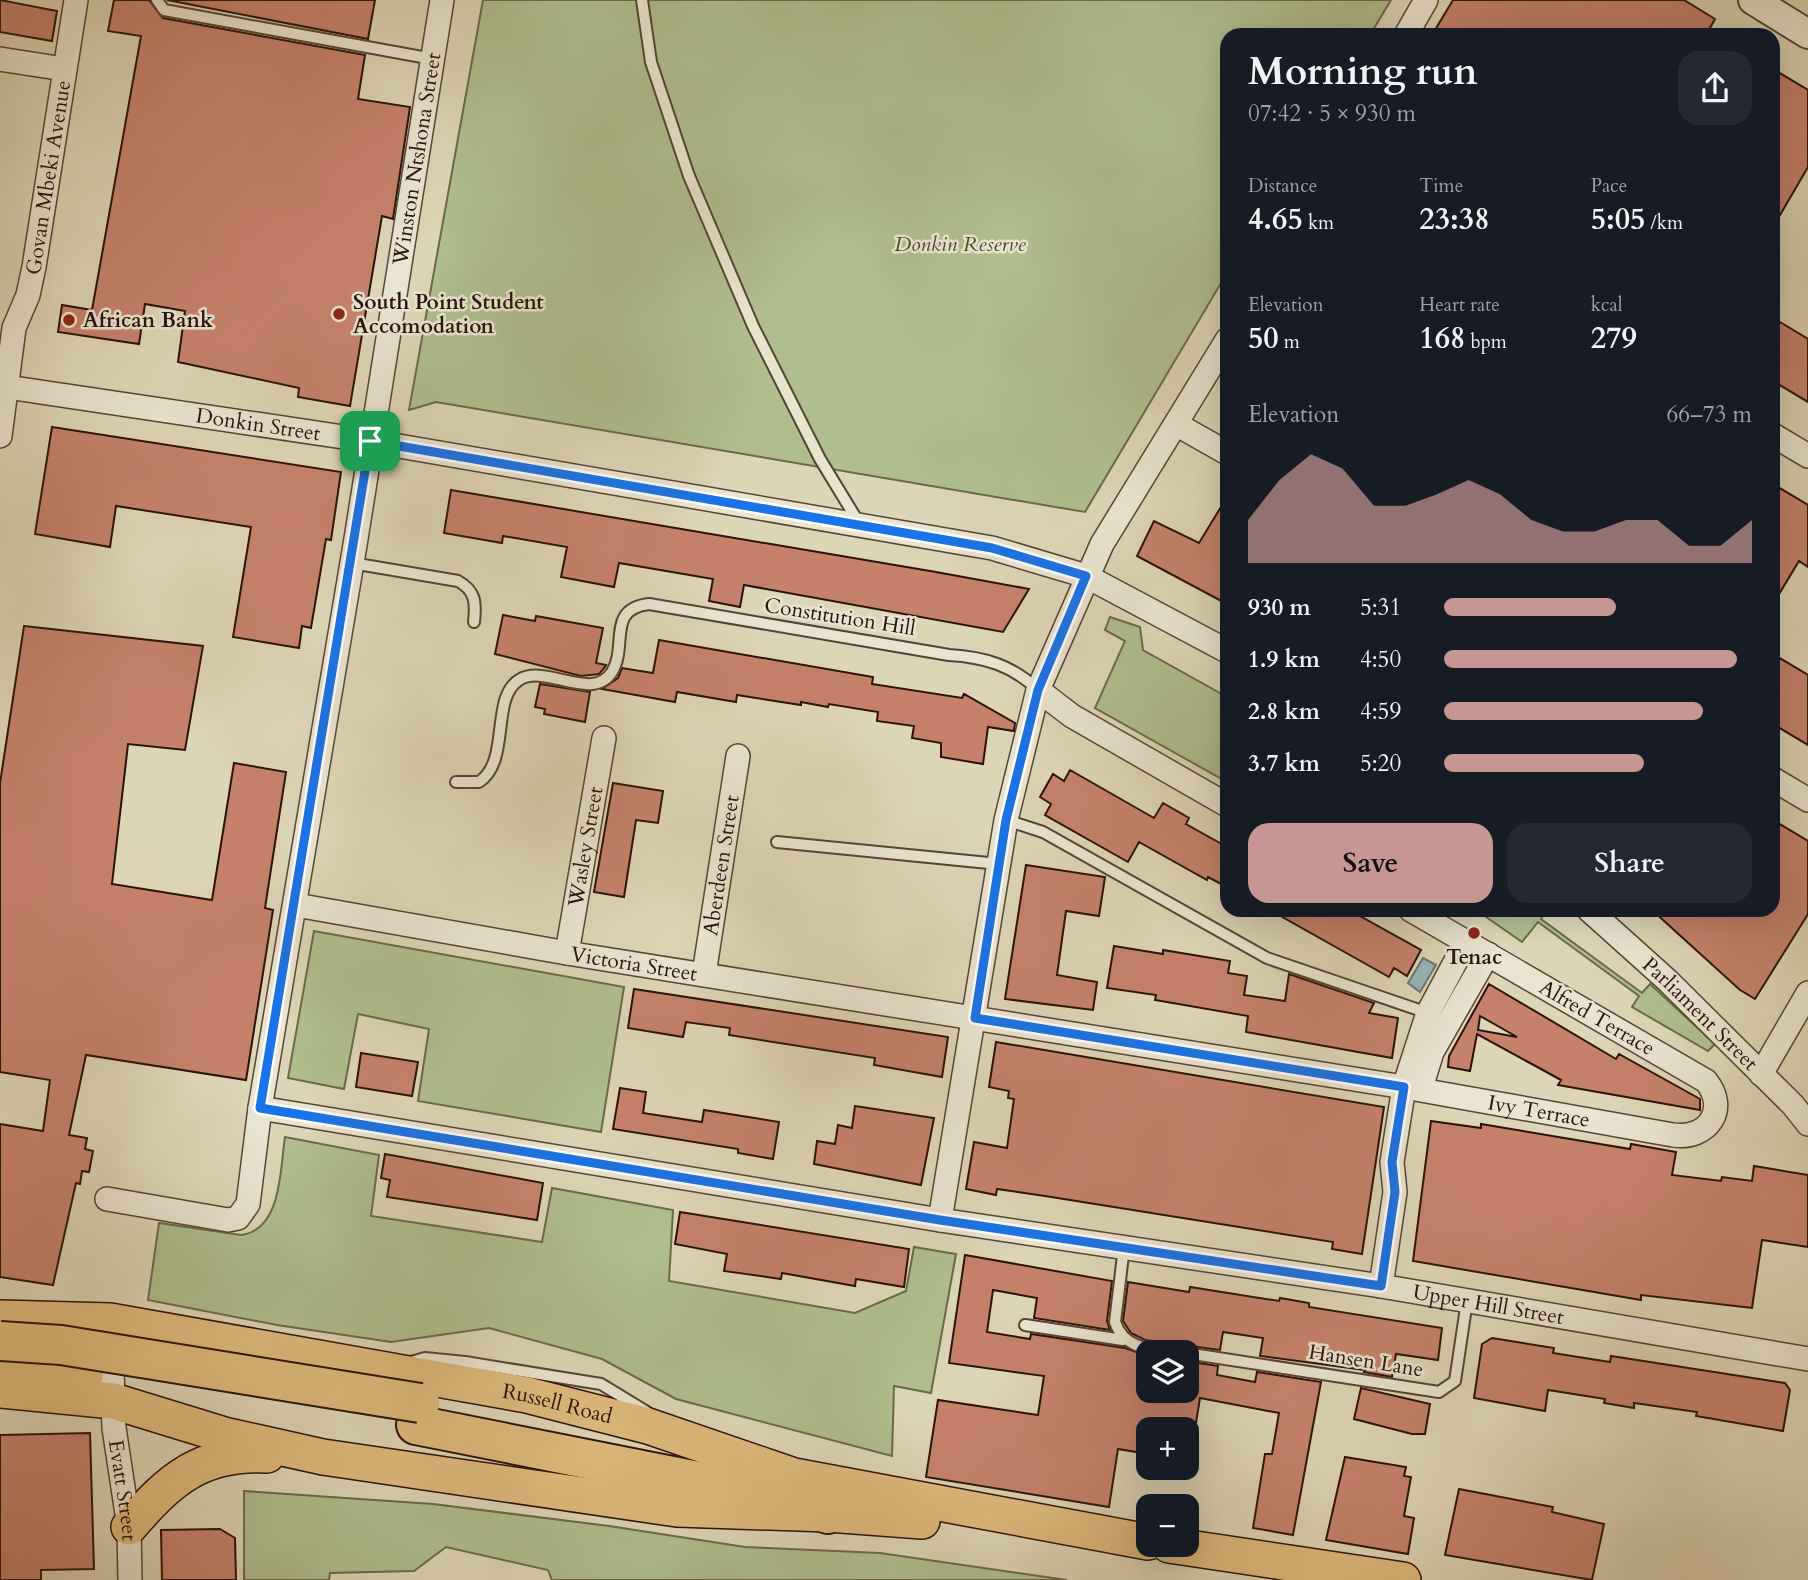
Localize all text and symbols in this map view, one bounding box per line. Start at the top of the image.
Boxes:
text: Morning run [1248,46,1478,98]
street label: Winston Ntshona Street [385,50,448,268]
button: share [1678,51,1752,125]
street label: Govan Mbeki Avenue [18,78,78,277]
text: 07:42 · 5 × 930 m [1248,98,1416,129]
text: Distance [1248,173,1317,199]
text: Time [1419,173,1463,199]
text: Pace [1591,173,1627,199]
text: 4.65 [1248,199,1303,240]
text: 23:38 [1419,199,1490,240]
text: 5:05 [1591,199,1645,240]
text: km [1303,210,1334,236]
text: /km [1645,210,1683,236]
park label: Donkin Reserve [894,230,1027,259]
place label: South Point Student Accomodation [353,288,544,341]
text: Elevation [1248,292,1323,318]
text: Heart rate [1419,292,1500,318]
text: kcal [1591,292,1623,318]
place label: African Bank [83,306,213,335]
marker: South Point Student Accomodation [331,306,347,322]
marker: African Bank [61,312,77,328]
text: 50 [1248,318,1279,359]
text: 168 [1419,318,1465,359]
text: 279 [1591,318,1637,359]
text: m [1279,329,1300,355]
text: bpm [1465,329,1507,355]
text: Elevation [1248,399,1339,430]
text: 66–73 m [1667,399,1752,430]
street label: Donkin Street [194,401,323,448]
pin [340,411,400,471]
icon: arrive [351,422,389,460]
street label: Constitution Hill [762,591,918,643]
text: 930 m [1248,592,1311,623]
text: 5:31 [1360,592,1401,623]
text: 1.9 km [1248,644,1320,675]
text: 4:50 [1360,644,1401,675]
text: 2.8 km [1248,696,1320,727]
text: 4:59 [1360,696,1401,727]
text: 3.7 km [1248,748,1320,779]
text: 5:20 [1360,748,1401,779]
street label: Wasley Street [561,784,610,910]
street label: Aberdeen Street [696,793,746,938]
button: Save [1248,823,1493,903]
button: Share [1507,823,1752,903]
marker: Tenac [1466,925,1482,941]
street label: Victoria Street [569,939,700,988]
place label: Tenac [1446,943,1502,972]
street label: Parliament Street [1636,950,1765,1077]
street label: Alfred Terrace [1534,973,1660,1063]
street label: Ivy Terrace [1486,1088,1592,1134]
street label: Upper Hill Street [1411,1277,1566,1332]
street label: Hansen Lane [1306,1338,1426,1384]
map controls [1136,1340,1199,1557]
button: layers [1136,1340,1199,1403]
street label: Russell Road [500,1376,615,1431]
button: + [1136,1417,1199,1480]
street label: Evatt Street [101,1438,144,1542]
button: − [1136,1494,1199,1557]

